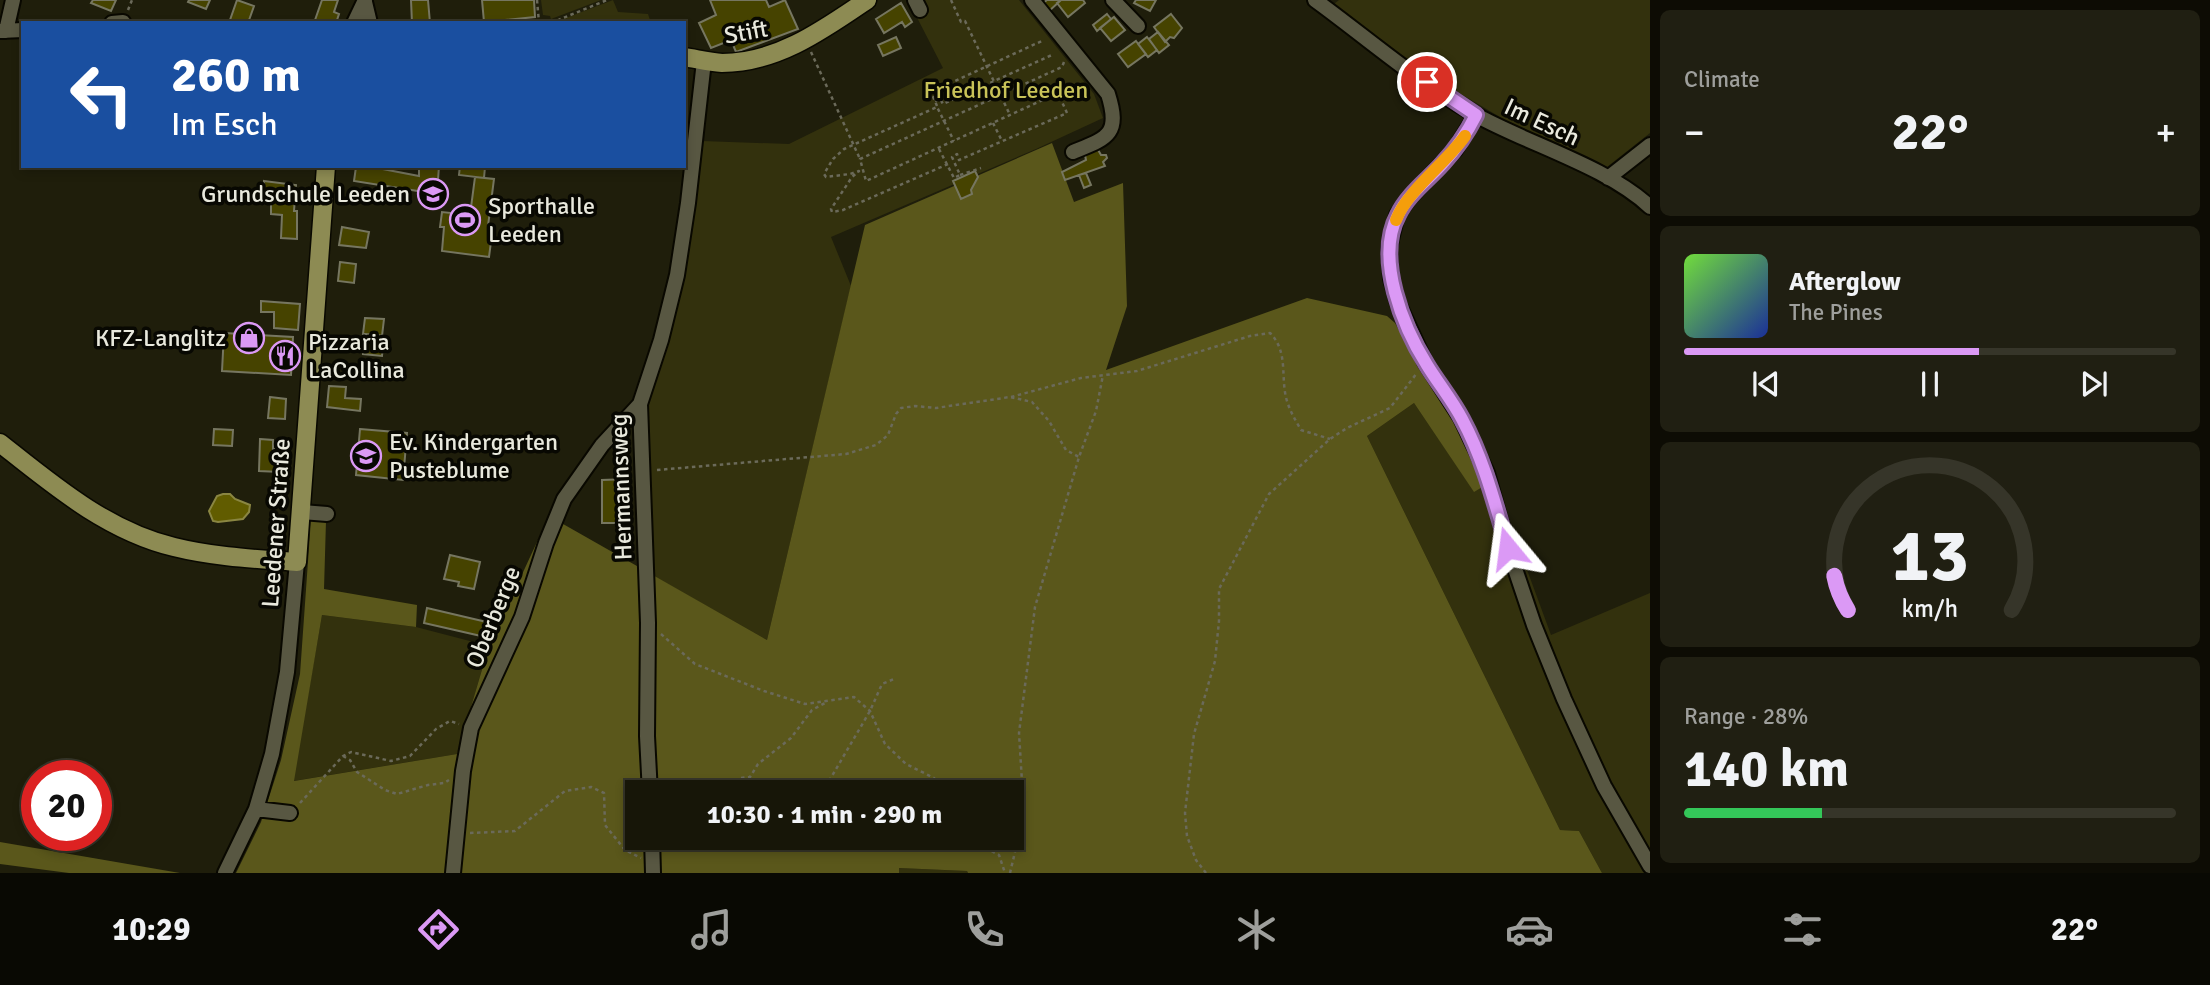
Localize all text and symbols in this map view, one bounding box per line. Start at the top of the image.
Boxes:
street label: Stift [722,13,771,51]
text: 260 m [171,45,301,105]
icon: left [56,49,147,140]
pin [1397,52,1457,112]
icon: arrive [1408,63,1446,101]
text: Climate [1684,65,1760,94]
park label: Friedhof Leeden [924,75,1088,105]
street label: Im Esch [1499,92,1585,152]
text: 22° [1892,100,1968,164]
text: Im Esch [171,105,278,144]
text: − [1684,109,1705,156]
text: + [2155,109,2176,156]
school or university icon: Grundschule Leeden [416,177,450,211]
place label: Grundschule Leeden [201,179,410,209]
place label: Sporthalle Leeden [488,191,595,249]
sports icon: Sporthalle Leeden [448,203,482,237]
text: Afterglow [1789,266,1901,298]
text: The Pines [1789,298,1883,327]
shop icon: KFZ-Langlitz [232,321,266,355]
place label: KFZ-Langlitz [95,323,226,353]
place label: Pizzaria LaCollina [308,327,405,385]
restaurant icon: Pizzaria LaCollina [268,339,302,373]
icon: previous [1747,365,1785,403]
icon: pause [1911,365,1949,403]
icon: next [2075,365,2113,403]
street label: Hermannsweg [603,413,639,561]
place label: Ev. Kindergarten Pusteblume [389,427,558,485]
street label: Leedener Straße [255,437,297,609]
school or university icon: Ev. Kindergarten Pusteblume [349,439,383,473]
position arrow [1471,511,1545,585]
text: 13 [1891,513,1969,602]
street label: Oberberge [459,562,527,672]
text: km/h [1902,593,1958,624]
text: Range · 28% [1684,702,1808,731]
text: 140 km [1684,737,1849,801]
speed limit sign: 20 [21,760,112,851]
text: 10:30 · 1 min · 290 m [707,799,942,831]
icon: directions [414,905,463,954]
icon: music [687,905,736,954]
icon: phone [960,905,1009,954]
icon: climate [1232,905,1281,954]
icon: car [1505,905,1554,954]
icon: filters [1778,905,1827,954]
text: 10:29 [112,910,190,949]
text: 22° [2051,910,2098,949]

